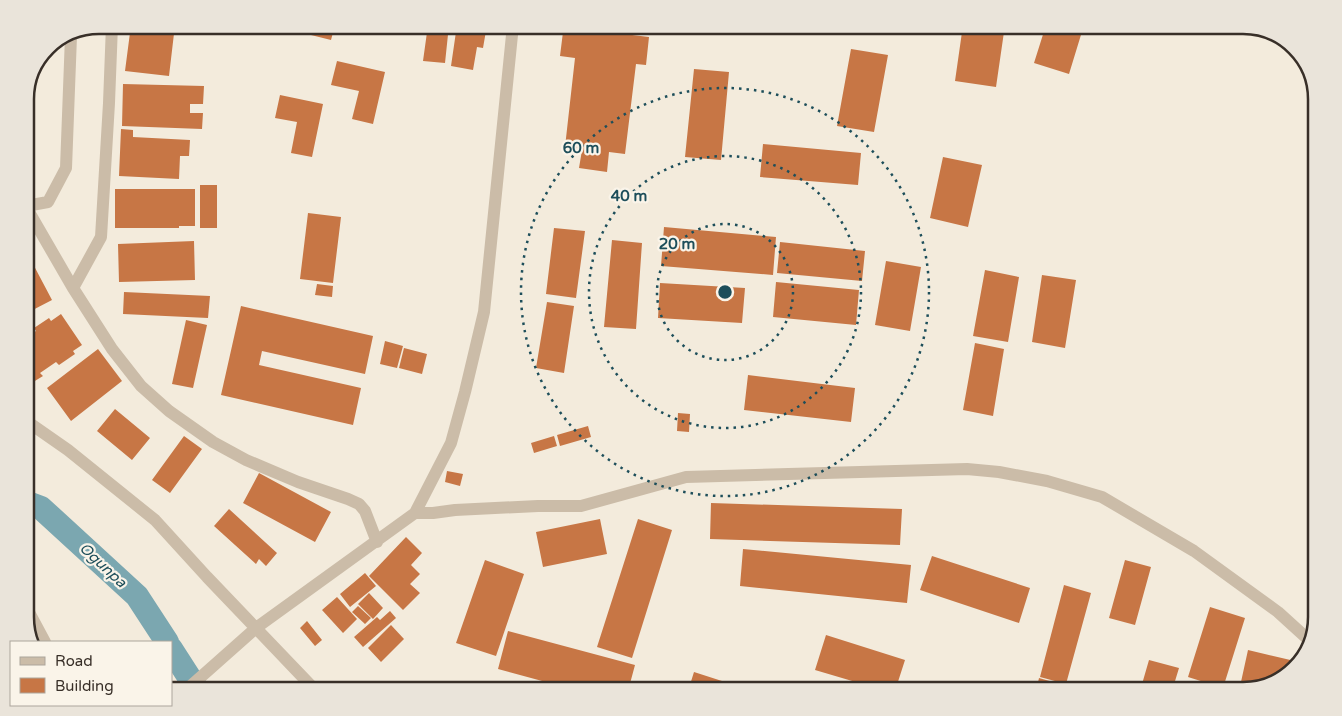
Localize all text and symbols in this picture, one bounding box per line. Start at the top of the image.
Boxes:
text: 60 m [563,139,599,157]
text: 40 m [611,187,647,205]
text: 20 m [659,235,695,253]
centre of rings [716,283,734,301]
water label: Ogunpa [76,539,131,592]
legend [10,641,172,706]
text: Road [55,652,93,670]
text: Building [55,677,114,695]

